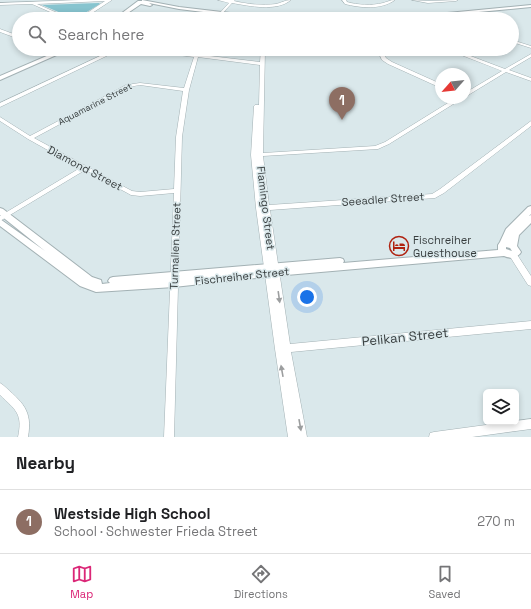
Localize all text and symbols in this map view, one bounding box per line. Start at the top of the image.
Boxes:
search box [12,12,519,56]
icon: search [26,23,48,45]
text: Search here [58,25,144,44]
north arrow [435,68,471,104]
street label: Aquamarine Street [56,80,134,128]
pin: 1 [329,87,355,120]
street label: Diamond Street [45,142,125,194]
street label: Flamingo Street [254,165,278,251]
street label: Seeadler Street [341,189,425,209]
street label: Turmalien Street [166,202,184,290]
place label: Fischreiher Guesthouse [413,233,477,260]
hotel icon: Fischreiher Guesthouse [388,235,410,257]
street label: Fischreiher Street [194,264,290,288]
your location [297,287,317,307]
one-way arrow [276,291,282,303]
street label: Pelikan Street [361,324,449,350]
one-way arrow [279,365,285,377]
map controls [483,389,519,425]
button: layers [483,389,519,425]
one-way arrow [297,419,303,431]
text: Nearby [16,452,75,474]
text: Westside High School [54,504,210,523]
text: 1 [26,513,32,530]
text: 270 m [477,513,515,530]
text: School · Schwester Frieda Street [54,523,258,540]
tab: Map [70,563,93,601]
tab: Directions [234,563,288,601]
tab: Saved [429,563,461,601]

